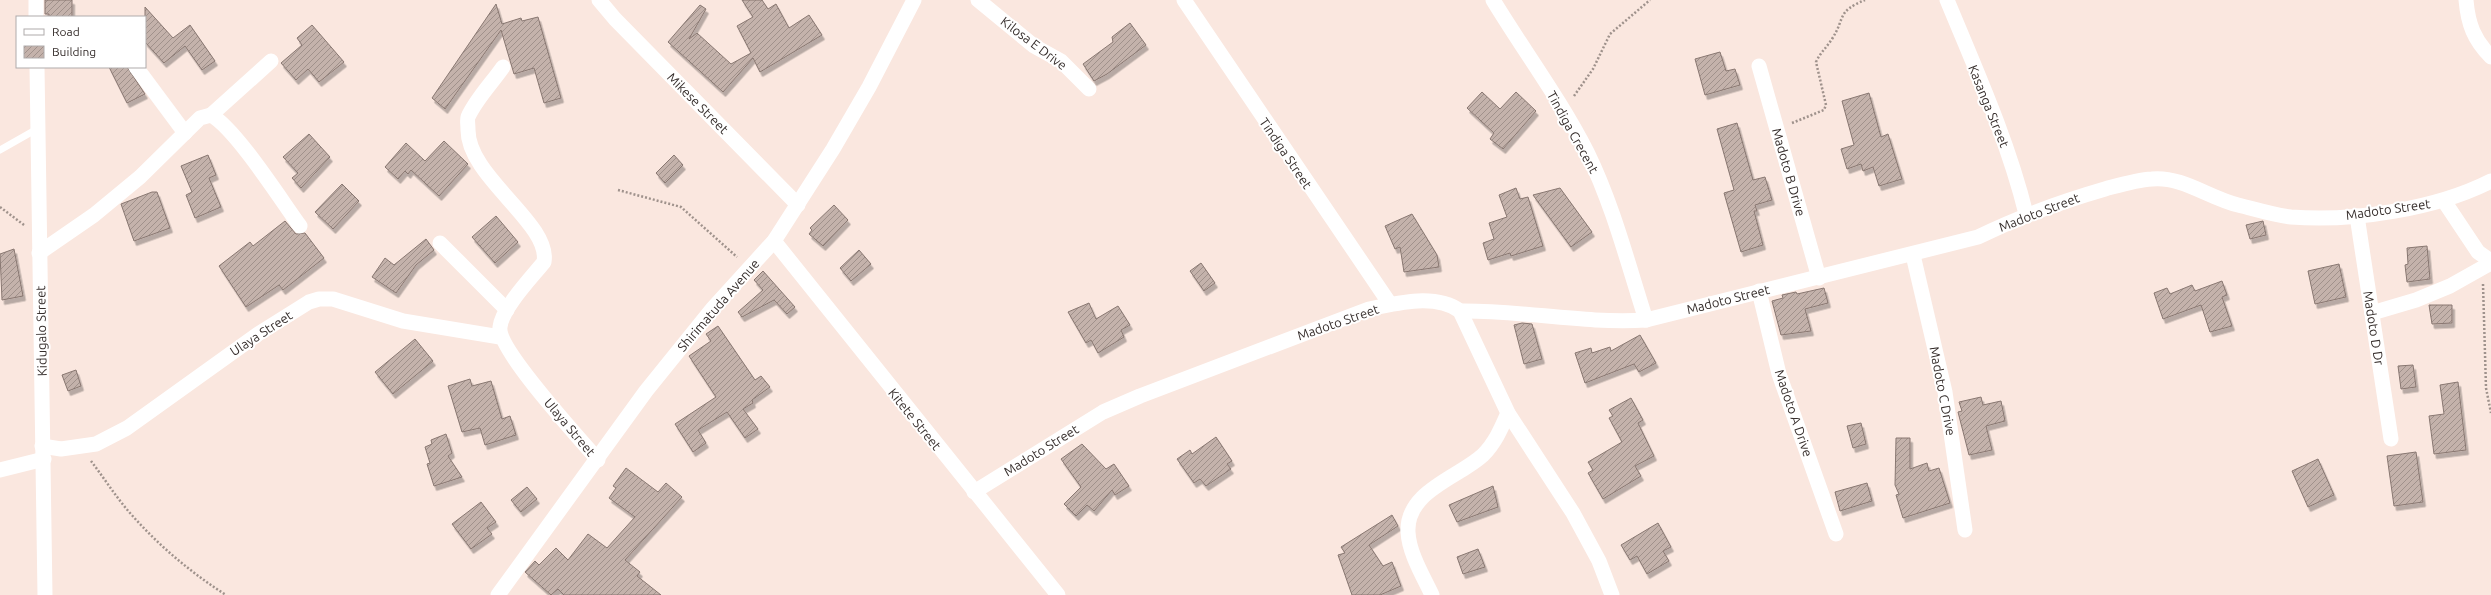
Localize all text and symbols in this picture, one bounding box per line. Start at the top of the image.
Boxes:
street label: Kilosa E Drive [998,14,1070,72]
legend [16,16,146,68]
text: Road [52,25,80,38]
text: Building [52,45,96,58]
street label: Kasanga Street [1966,63,2012,149]
street label: Mikese Street [665,70,731,136]
street label: Tindiga Crecent [1545,88,1601,176]
street label: Tindiga Street [1257,115,1315,191]
street label: Madoto B Drive [1770,126,1808,218]
street label: Madoto Street [1997,190,2081,234]
street label: Madoto Street [2345,196,2431,222]
street label: Shirimatuda Avenue [674,256,762,354]
street label: Madoto Street [1685,282,1771,316]
street label: Kidugalo Street [33,285,49,377]
street label: Madoto D Dr [2361,290,2387,366]
street label: Madoto Street [1295,302,1381,342]
street label: Ulaya Street [227,308,295,358]
street label: Madoto C Drive [1927,345,1959,437]
street label: Madoto A Drive [1773,368,1815,458]
street label: Kitete Street [886,385,944,453]
street label: Ulaya Street [542,395,598,459]
street label: Madoto Street [1001,422,1081,478]

